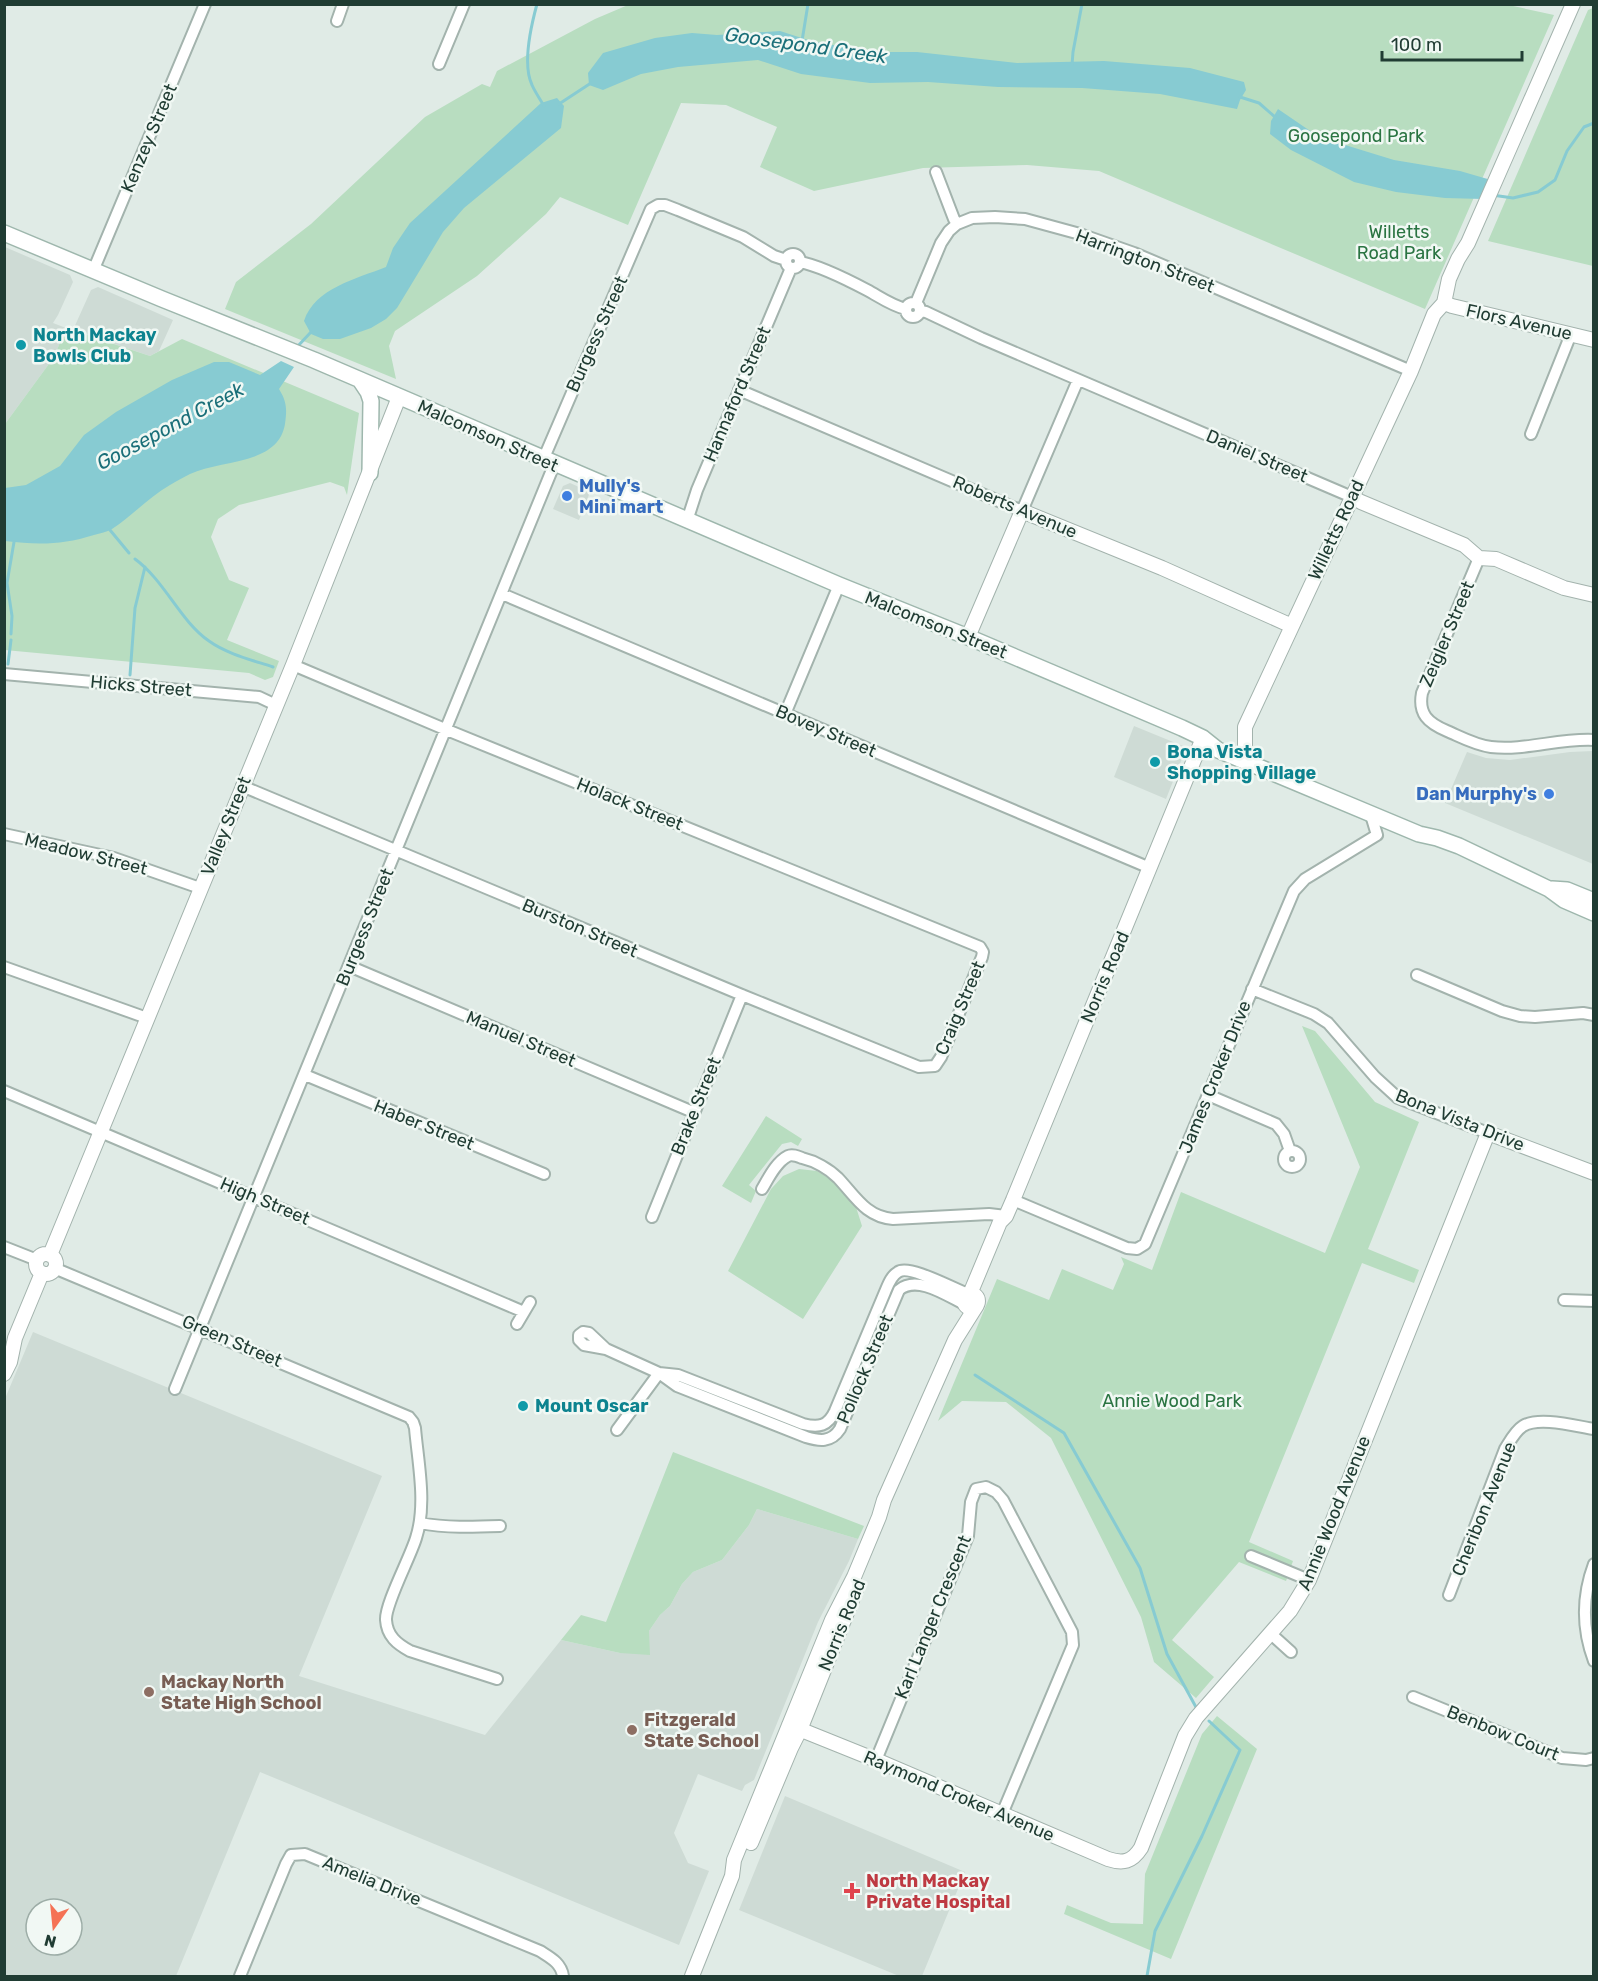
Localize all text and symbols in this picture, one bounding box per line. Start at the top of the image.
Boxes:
water label: Goosepond Creek [723,22,889,68]
scale bar [1382,24,1522,62]
text: 100 m [1391,34,1442,56]
street label: Kenzey Street [116,80,182,196]
park label: Goosepond Park [1288,125,1425,147]
park label: Willetts Road Park [1357,221,1442,264]
street label: Harrington Street [1072,224,1218,298]
street label: Burgess Street [561,272,633,396]
street label: Flors Avenue [1464,299,1574,345]
street label: Hannaford Street [698,323,776,465]
place label: North Mackay Bowls Club [33,324,157,367]
marker: North Mackay Bowls Club [14,338,28,352]
water label: Goosepond Creek [92,377,248,475]
street label: Malcomson Street [414,395,562,477]
street label: Daniel Street [1203,425,1311,487]
street label: Roberts Avenue [950,471,1080,543]
place label: Mully's Mini mart [579,475,663,518]
street label: Willetts Road [1303,476,1369,584]
marker: Mully's Mini mart [560,489,574,503]
street label: Zeigler Street [1415,578,1479,690]
street label: Malcomson Street [862,586,1010,664]
street label: Hicks Street [89,671,193,701]
street label: Bovey Street [772,700,880,762]
place label: Bona Vista Shopping Village [1167,741,1317,784]
marker: Bona Vista Shopping Village [1148,755,1162,769]
street label: Valley Street [196,773,256,879]
street label: Holack Street [573,773,687,835]
place label: Dan Murphy's [1416,783,1537,805]
marker: Dan Murphy's [1542,787,1556,801]
street label: Meadow Street [22,828,150,880]
street label: Burgess Street [331,865,399,989]
street label: Burston Street [519,894,641,962]
street label: Norris Road [1076,928,1134,1026]
street label: Craig Street [930,958,990,1058]
street label: James Croker Drive [1174,997,1256,1157]
street label: Manuel Street [463,1006,579,1072]
street label: Brake Street [666,1054,726,1158]
street label: Bona Vista Drive [1392,1084,1528,1156]
street label: Haber Street [371,1095,477,1155]
street label: High Street [217,1172,313,1230]
street label: Green Street [179,1310,285,1372]
street label: Pollock Street [832,1311,898,1427]
park label: Annie Wood Park [1102,1390,1243,1412]
place label: Mount Oscar [535,1395,648,1417]
marker: Mount Oscar [516,1399,530,1413]
street label: Annie Wood Avenue [1293,1432,1375,1594]
street label: Cheribon Avenue [1447,1439,1521,1579]
street label: Karl Langer Crescent [890,1532,976,1702]
street label: Norris Road [814,1576,870,1674]
place label: Mackay North State High School [161,1671,322,1714]
marker: Mackay North State High School [142,1685,156,1699]
street label: Benbow Court [1444,1700,1562,1766]
place label: Fitzgerald State School [644,1709,759,1752]
marker: Fitzgerald State School [625,1723,639,1737]
street label: Raymond Croker Avenue [860,1746,1058,1846]
street label: Amelia Drive [319,1851,425,1911]
place label: North Mackay Private Hospital [866,1870,1010,1913]
marker: North Mackay Private Hospital [843,1882,861,1900]
north arrow [24,1897,84,1957]
text: N [42,1930,58,1952]

